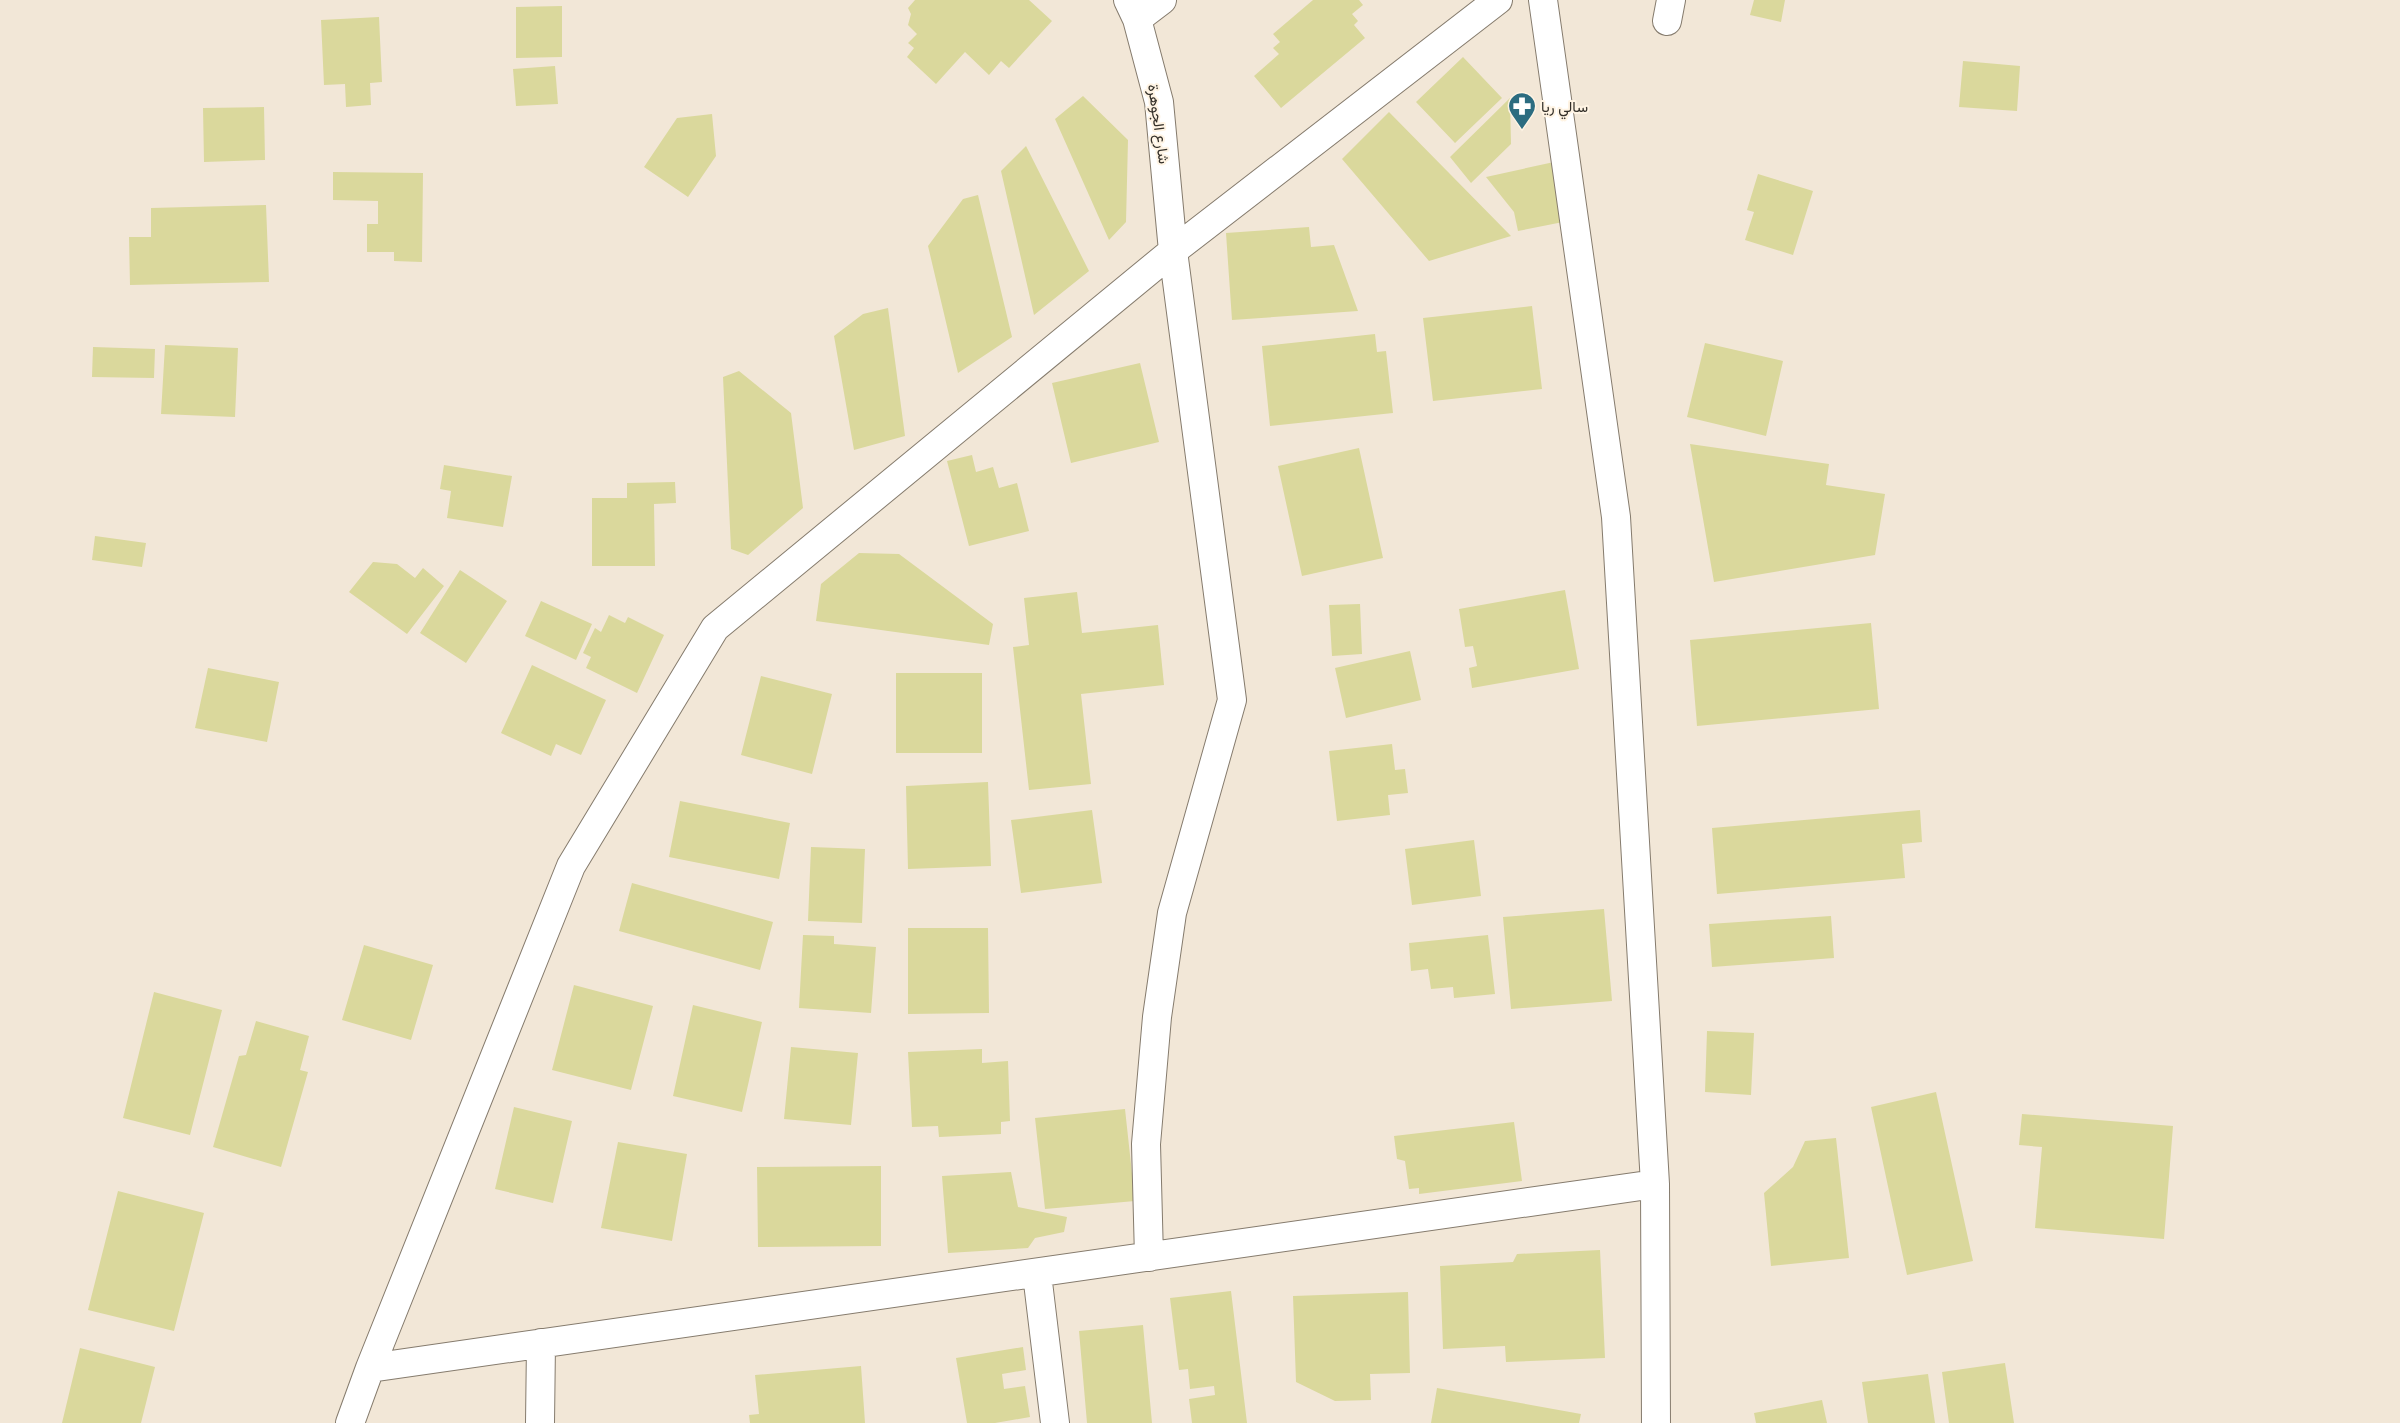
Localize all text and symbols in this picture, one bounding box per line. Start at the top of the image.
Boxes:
street label: شارع الجوهرة [1142,83,1175,166]
pharmacy icon: سالي ريا [1507,91,1537,130]
place label: سالي ريا [1541,96,1588,120]

